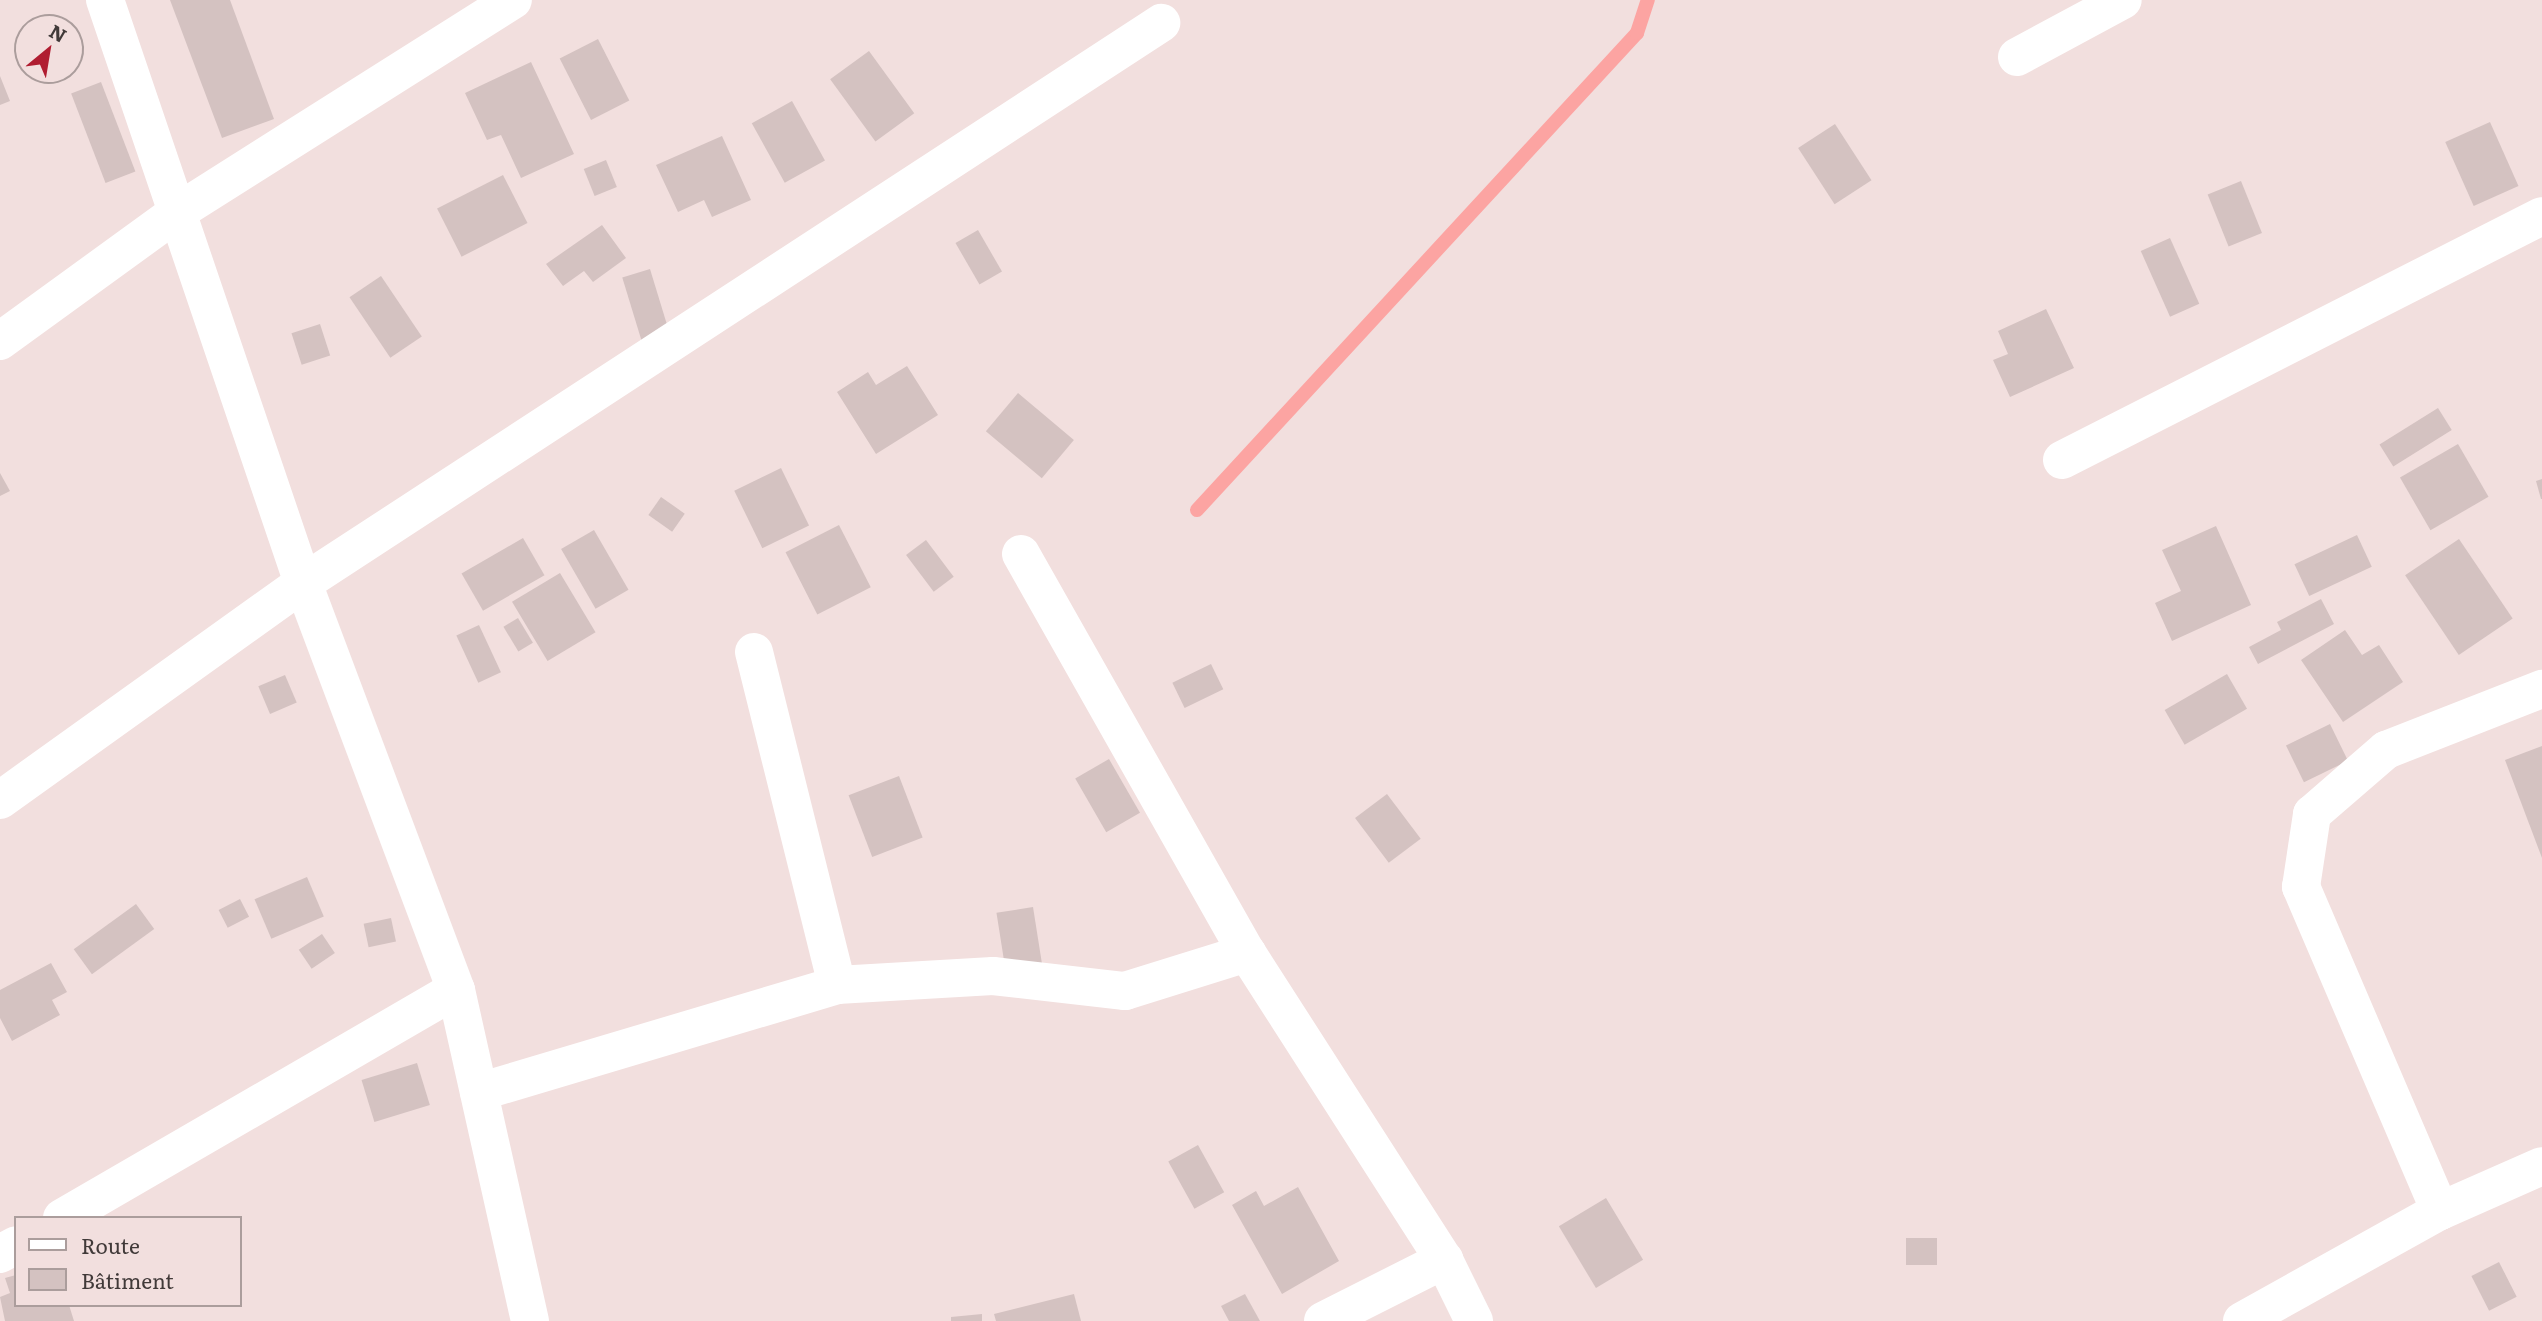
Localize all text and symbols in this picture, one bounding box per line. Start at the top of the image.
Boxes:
north arrow [14,14,84,84]
text: N [45,16,72,49]
legend [14,1216,242,1307]
text: Route [81,1229,140,1260]
text: Bâtiment [81,1264,174,1295]

